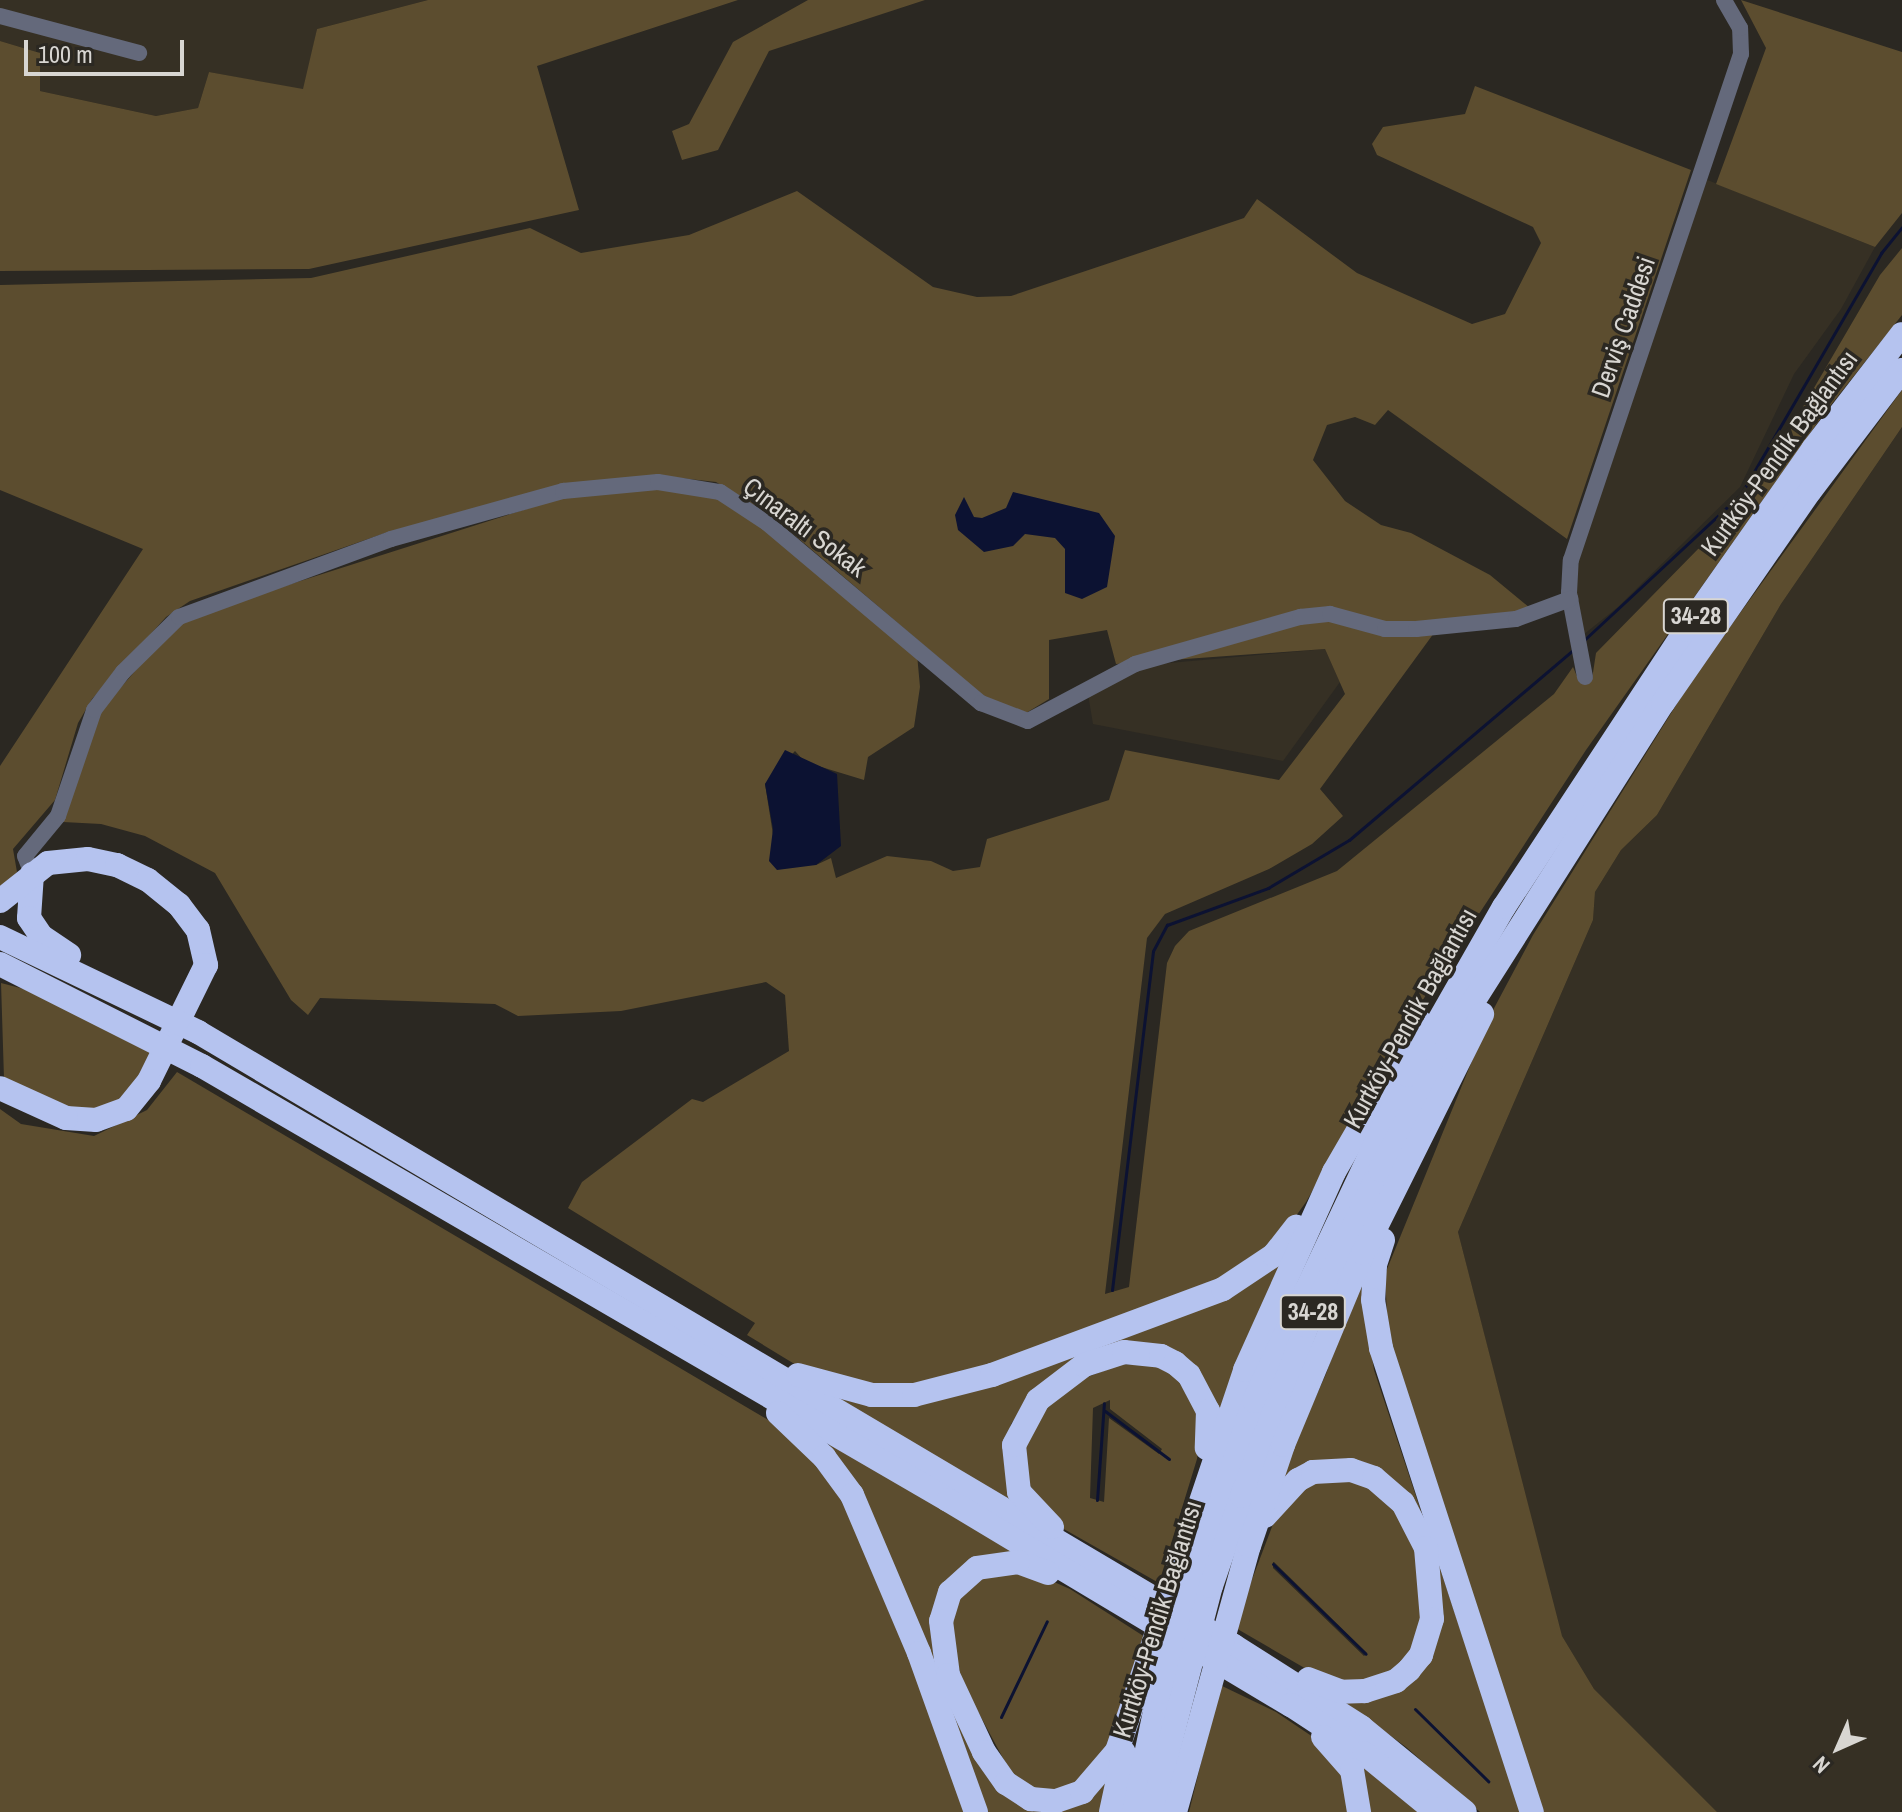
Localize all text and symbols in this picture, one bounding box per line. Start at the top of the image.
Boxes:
scale bar [28,24,188,74]
text: 100 m [38,38,93,70]
street label: Derviş Caddesi [1584,252,1662,402]
street label: Kurtköy-Pendik Bağlantısı [1694,344,1864,562]
street label: Çınaraltı Sokak [737,471,873,583]
road number: 34-28 [1662,596,1730,636]
street label: Kurtköy-Pendik Bağlantısı [1337,903,1483,1133]
road number: 34-28 [1279,1292,1347,1332]
street label: Kurtköy-Pendik Bağlantısı [1106,1497,1208,1741]
north arrow [1798,1708,1878,1788]
text: N [1806,1750,1836,1780]

